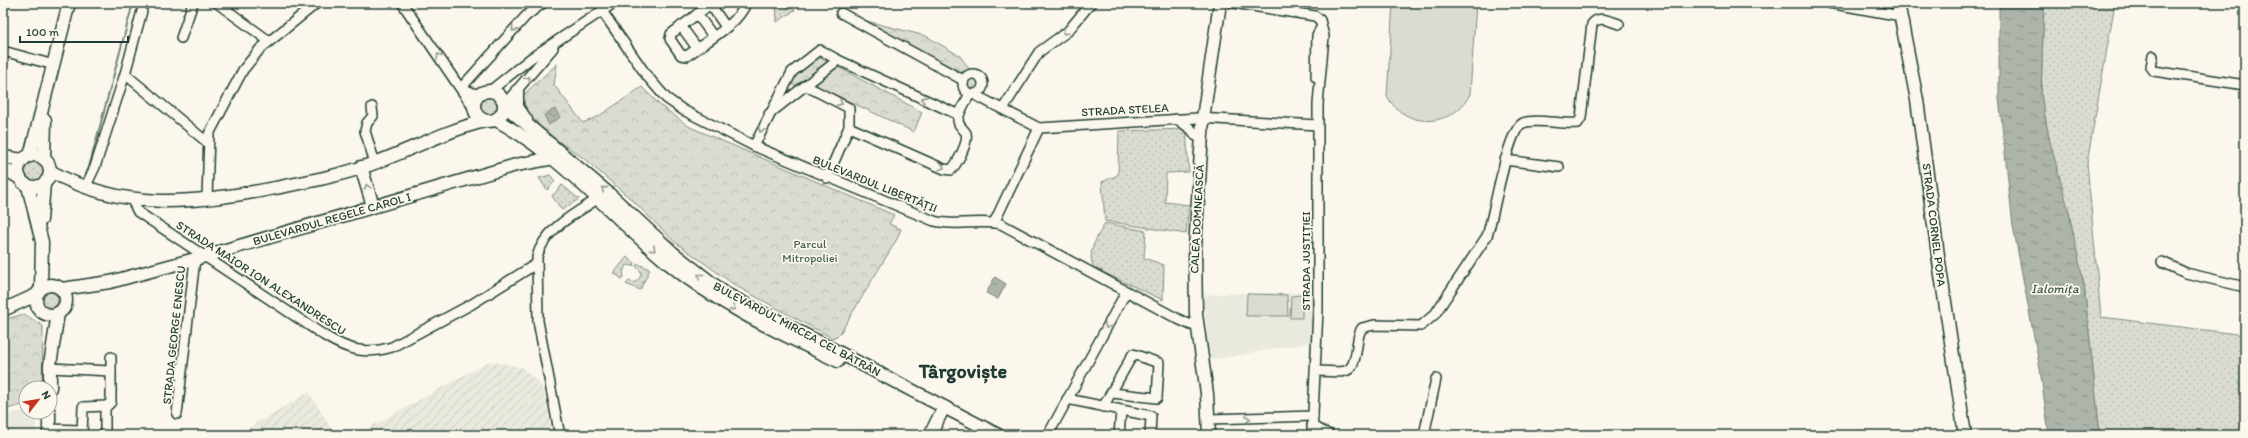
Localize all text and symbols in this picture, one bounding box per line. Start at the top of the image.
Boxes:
scale bar [20,18,128,44]
one-way arrow [511,24,519,32]
text: 100 m [26,25,59,39]
one-way arrow [1063,28,1070,35]
one-way arrow [437,54,444,61]
one-way arrow [523,77,530,84]
one-way arrow [920,96,928,104]
one-way arrow [836,99,843,106]
street label: STRADA STELEA [1081,101,1169,119]
one-way arrow [758,126,766,134]
street label: BULEVARDUL LIBERTĂȚII [811,153,939,215]
one-way arrow [938,162,945,171]
street label: STRADA CORNEL POPA [1919,162,1949,288]
street label: CALEA DOMNEASCĂ [1187,164,1207,274]
one-way arrow [364,184,372,191]
one-way arrow [601,186,609,193]
street label: BULEVARDUL REGELE CAROL I [251,190,413,248]
street label: STRADA JUSTIȚIEI [1299,211,1313,311]
street label: STRADA MAIOR ION ALEXANDRESCU [174,218,348,338]
park label: Parcul Mitropoliei [782,237,838,265]
one-way arrow [648,245,656,252]
street label: STRADA GEORGE ENESCU [160,265,188,405]
one-way arrow [698,274,705,281]
street label: BULEVARDUL MIRCEA CEL BĂTRÂN [711,279,883,379]
water label: Ialomița [2031,281,2079,297]
one-way arrow [729,304,736,311]
one-way arrow [1104,322,1112,329]
district label: Târgoviște [918,359,1008,384]
north arrow [18,380,58,420]
text: N [39,389,54,402]
one-way arrow [1245,414,1251,423]

